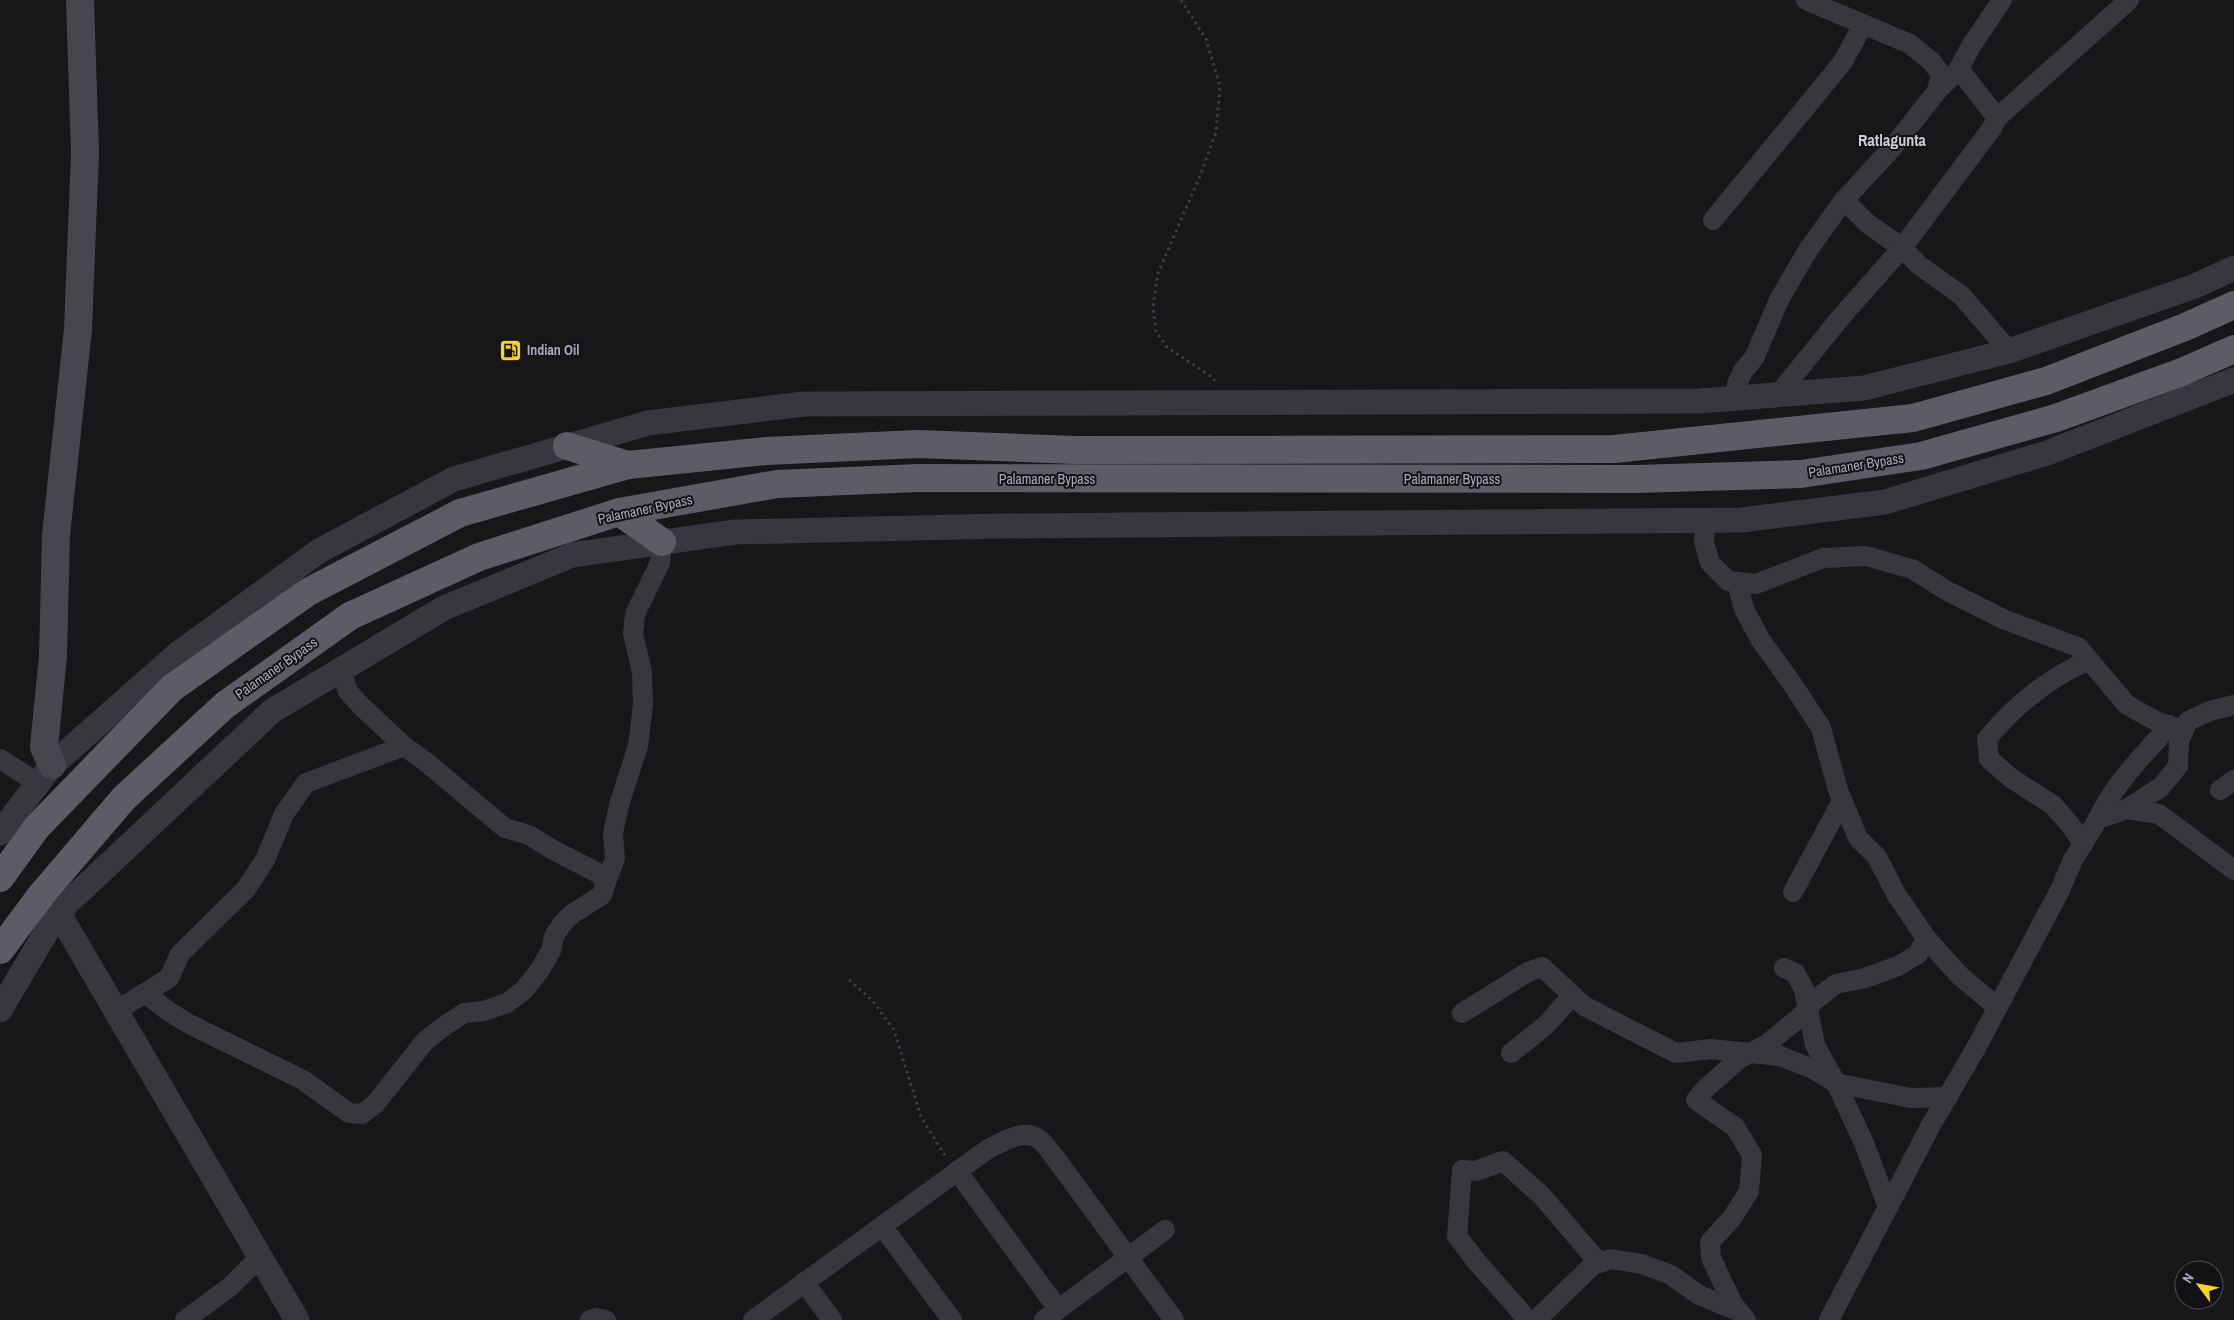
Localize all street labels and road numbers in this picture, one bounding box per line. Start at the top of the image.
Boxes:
street label: Palamaner Bypass [1807,449,1905,481]
street label: Palamaner Bypass [999,470,1095,488]
street label: Palamaner Bypass [1404,470,1500,488]
street label: Palamaner Bypass [596,490,694,528]
street label: Palamaner Bypass [231,633,321,703]

